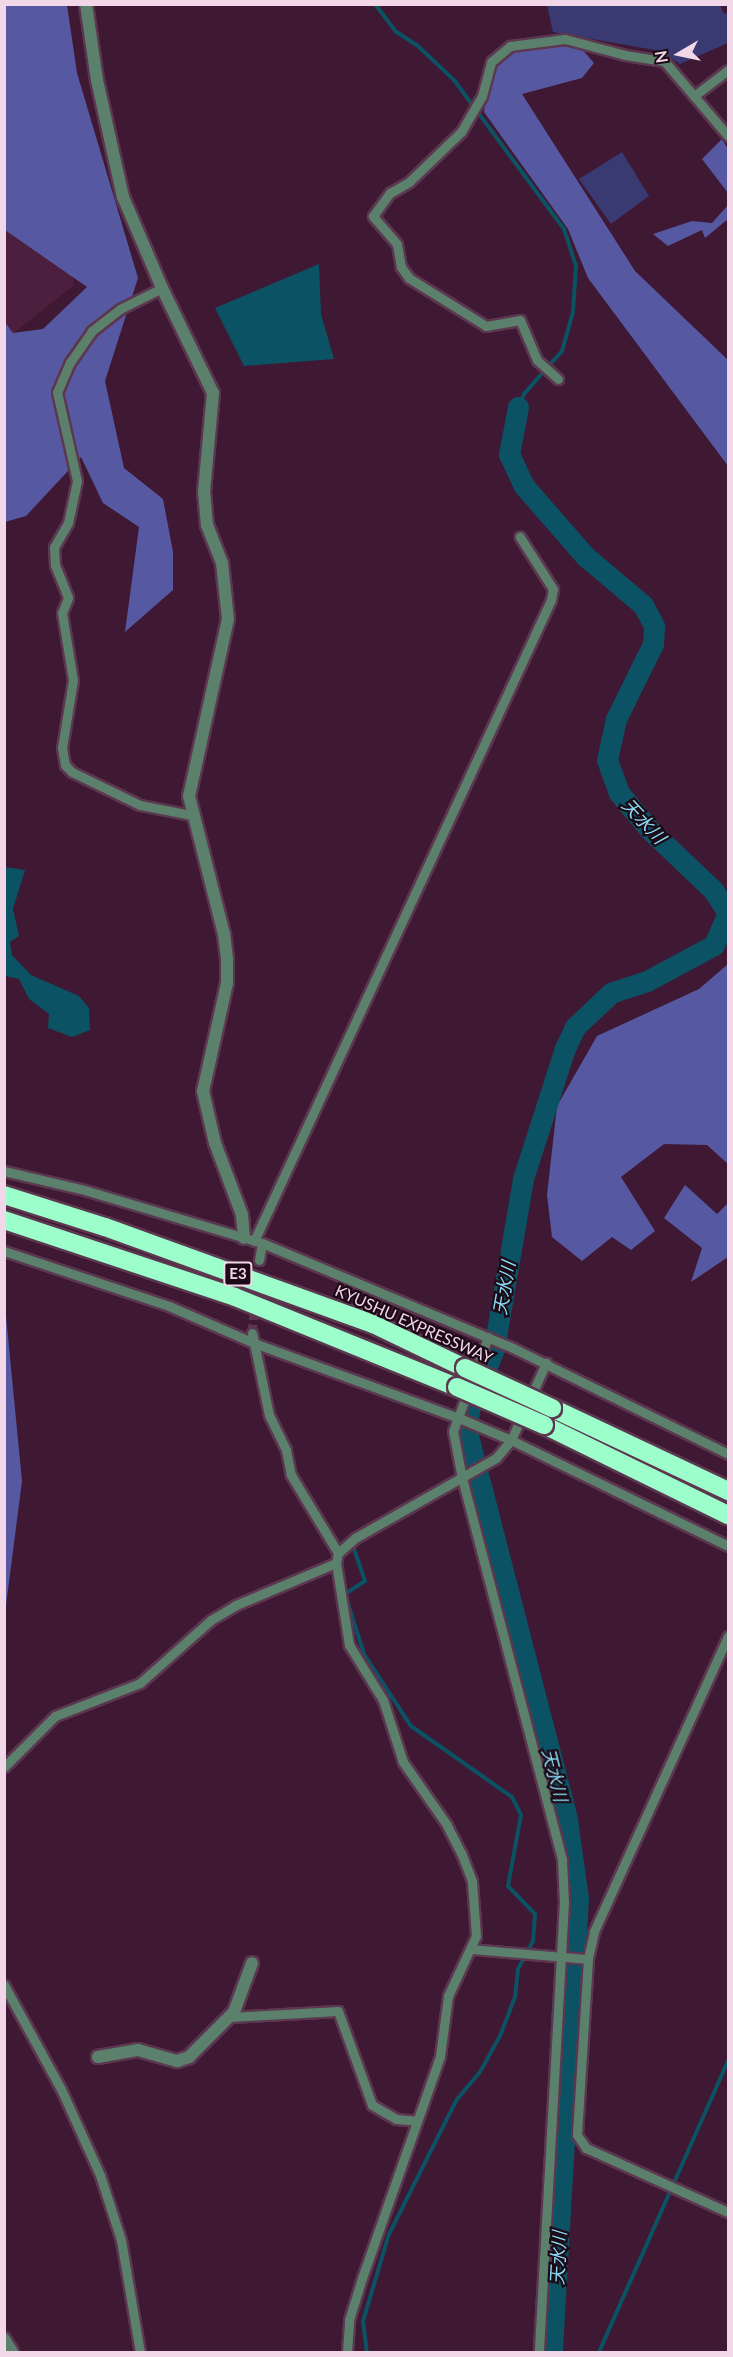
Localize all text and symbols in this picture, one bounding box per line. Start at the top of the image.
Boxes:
north arrow [649,24,709,84]
text: N [650,49,671,64]
water label: 天水川 [618,794,670,848]
water label: 天水川 [489,1260,519,1316]
road number: E3 [223,1262,253,1286]
street label: KYUSHU EXPRESSWAY [332,1281,496,1367]
water label: 天水川 [538,1746,572,1804]
water label: 天水川 [546,2230,570,2286]

